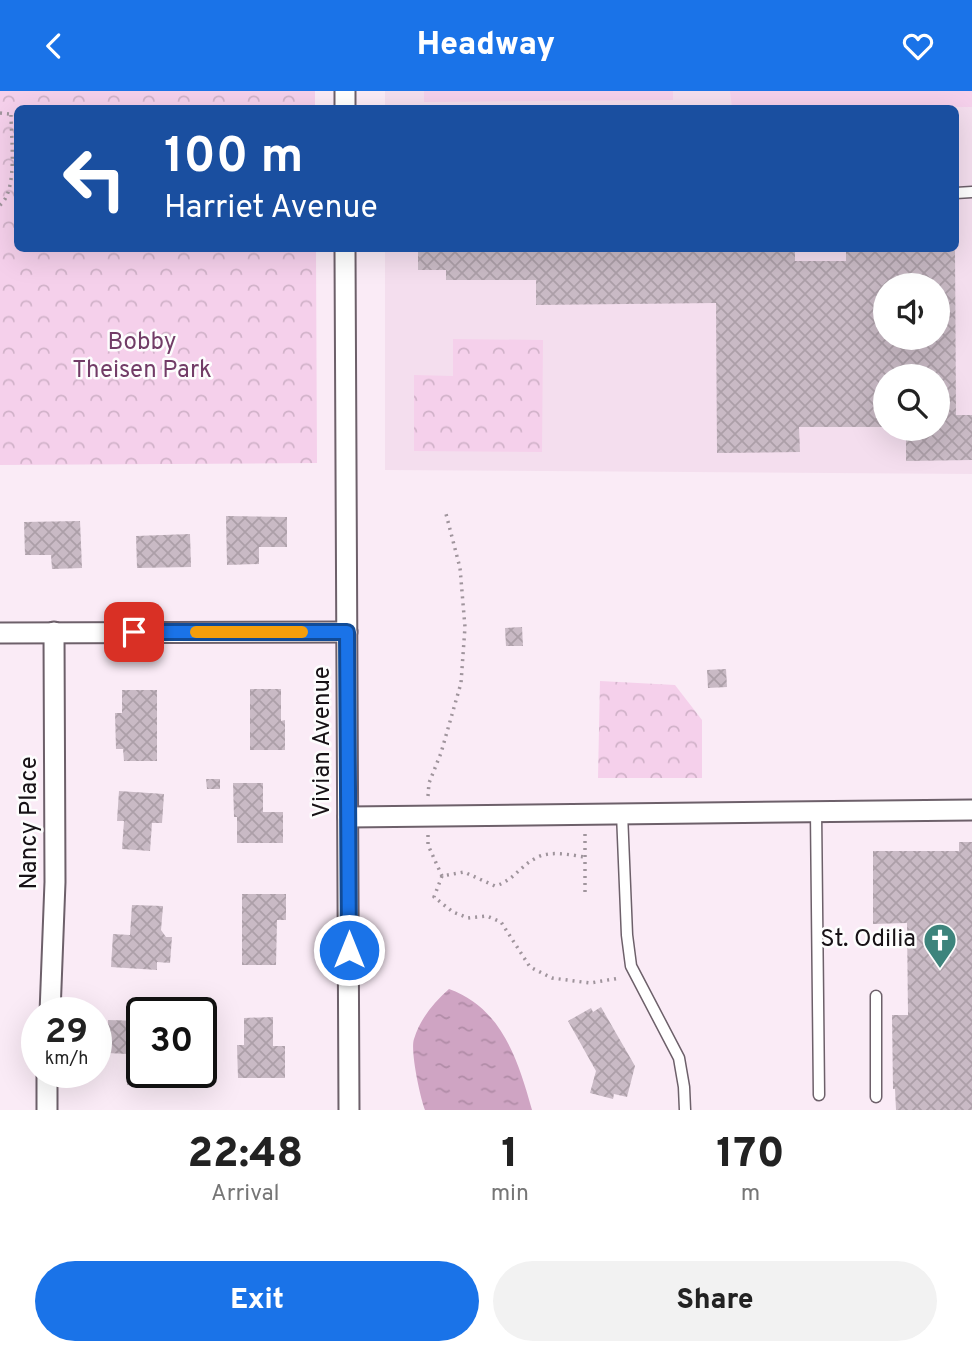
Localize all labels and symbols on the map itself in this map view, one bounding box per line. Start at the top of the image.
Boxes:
park label: Bobby Theisen Park [72,328,212,386]
pin [104,602,164,662]
street label: Vivian Avenue [308,666,338,818]
street label: Nancy Place [15,756,45,890]
position arrow [312,913,386,987]
church icon: St. Odilia [921,921,959,970]
place label: St. Odilia [820,925,916,955]
speed limit sign: 30 [126,997,217,1088]

